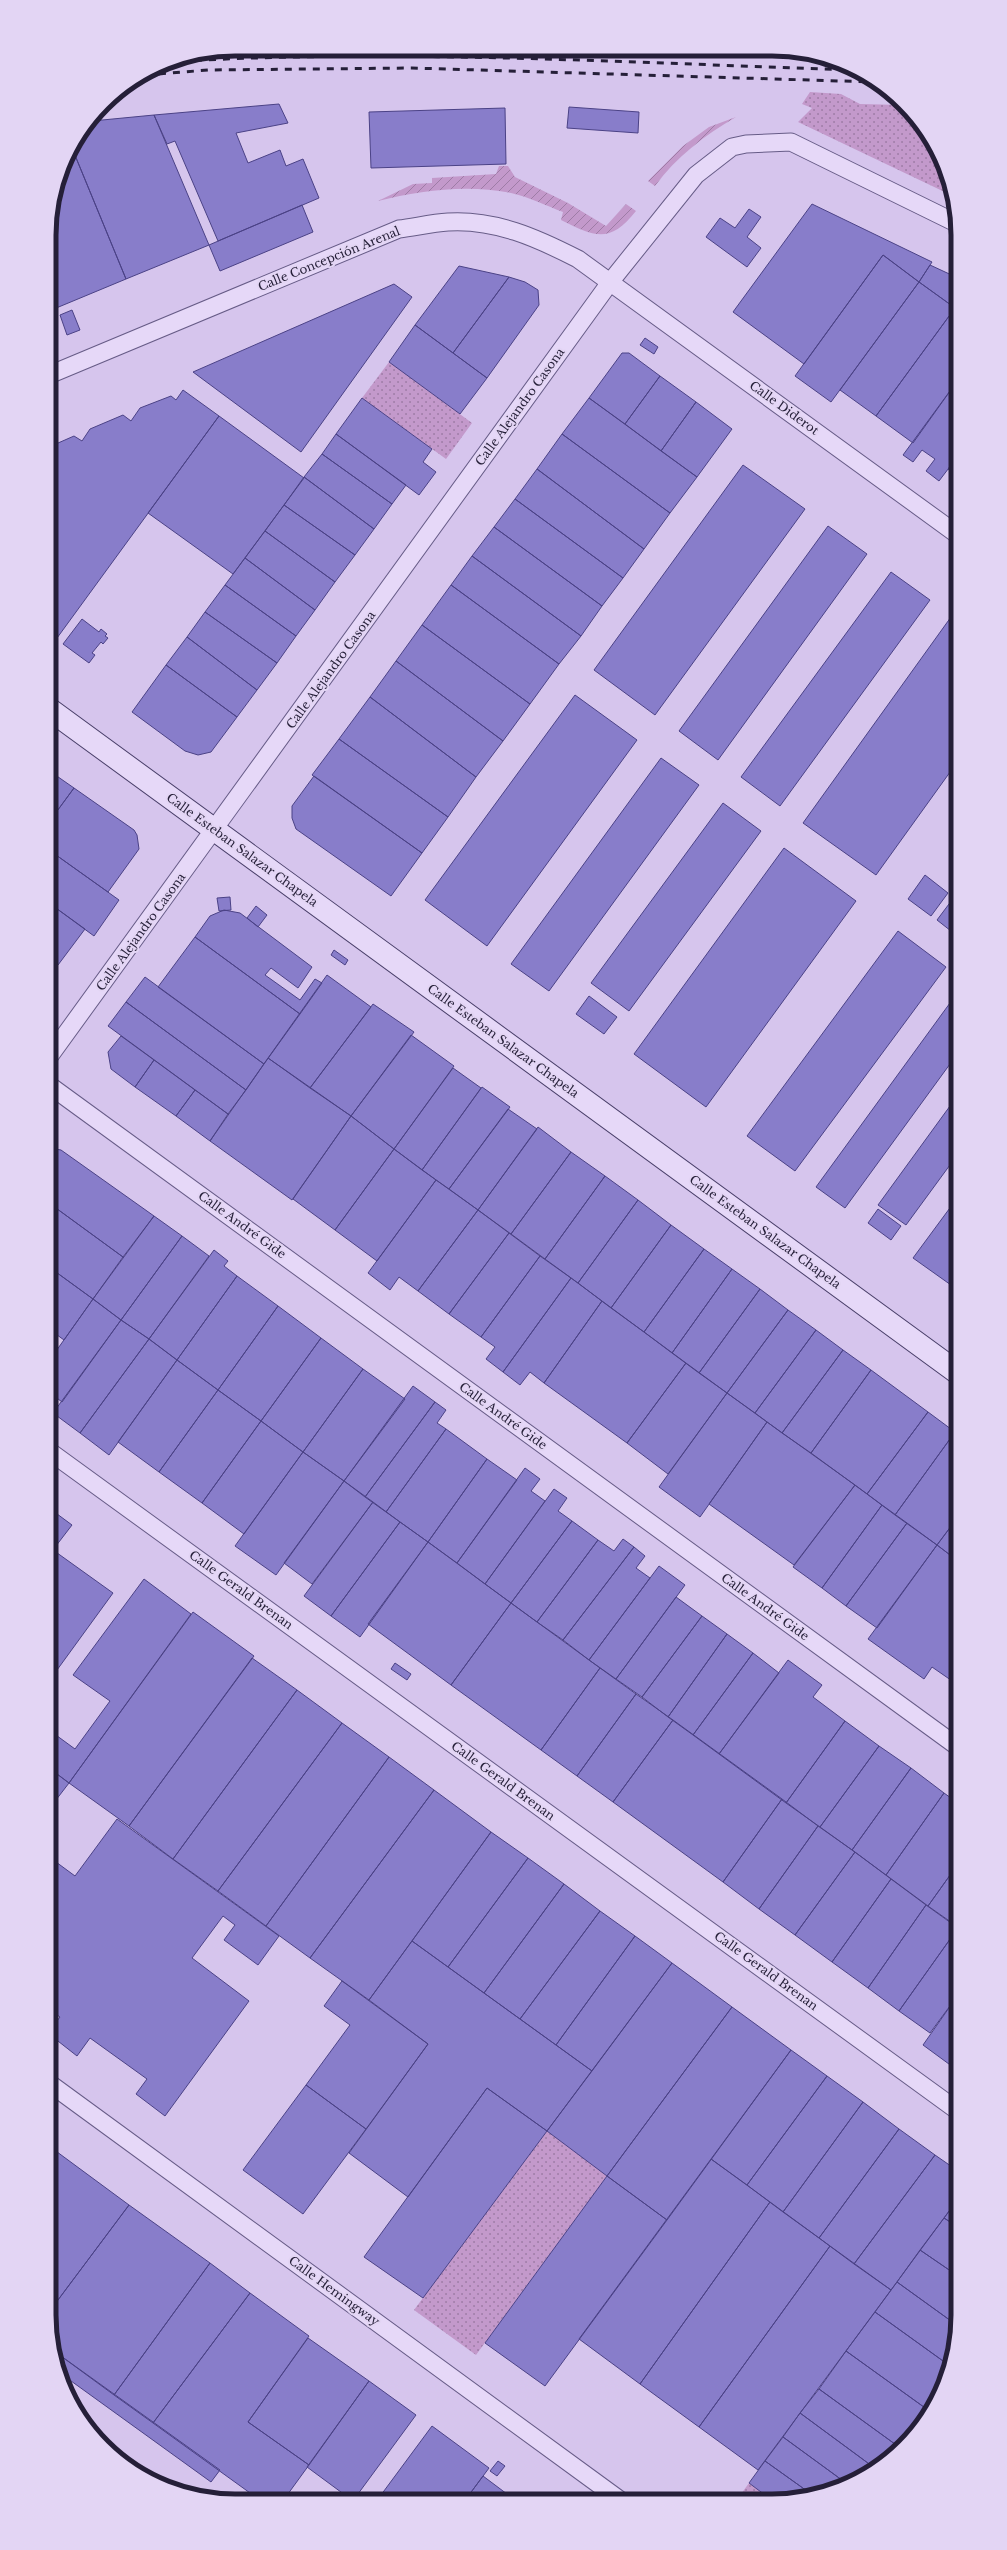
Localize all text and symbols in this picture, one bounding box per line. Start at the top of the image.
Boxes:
street label: Calle Concepción Arenal [256,223,402,294]
street label: Calle Alejandro Casona [472,345,568,469]
street label: Calle Diderot [747,377,822,438]
street label: Calle Alejandro Casona [283,608,379,732]
street label: Calle Esteban Salazar Chapela [164,790,321,910]
street label: Calle Alejandro Casona [93,870,189,994]
street label: Calle Esteban Salazar Chapela [425,981,582,1101]
street label: Calle Esteban Salazar Chapela [687,1172,844,1292]
street label: Calle André Gide [195,1188,289,1262]
street label: Calle André Gide [456,1379,550,1453]
street label: Calle Gerald Brenan [187,1547,296,1632]
street label: Calle André Gide [718,1570,812,1644]
street label: Calle Gerald Brenan [449,1738,558,1823]
street label: Calle Gerald Brenan [712,1928,821,2013]
street label: Calle Hemingway [286,2253,383,2329]

